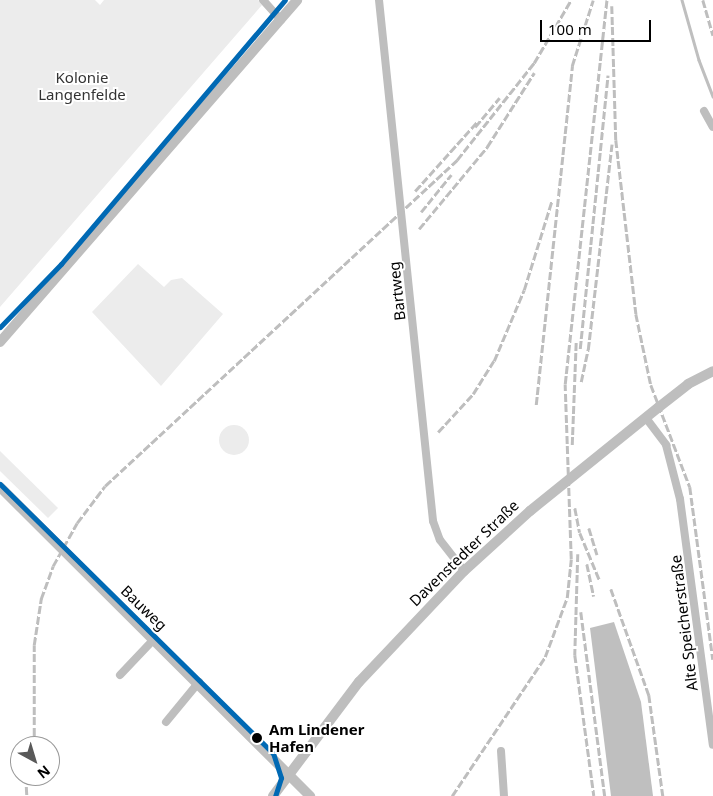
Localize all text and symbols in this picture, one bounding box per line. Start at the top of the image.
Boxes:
scale bar [543,10,654,42]
text: 100 m [548,19,592,39]
park label: Kolonie Langenfelde [38,68,126,103]
street label: Bartweg [385,261,409,321]
street label: Davenstedter Straße [406,496,522,610]
street label: Alte Speicherstraße [667,554,701,692]
street label: Bauweg [117,582,171,634]
place label: Am Lindener Hafen [269,720,364,755]
marker: Am Lindener Hafen [249,730,265,746]
north arrow [10,736,60,786]
text: N [34,761,55,783]

